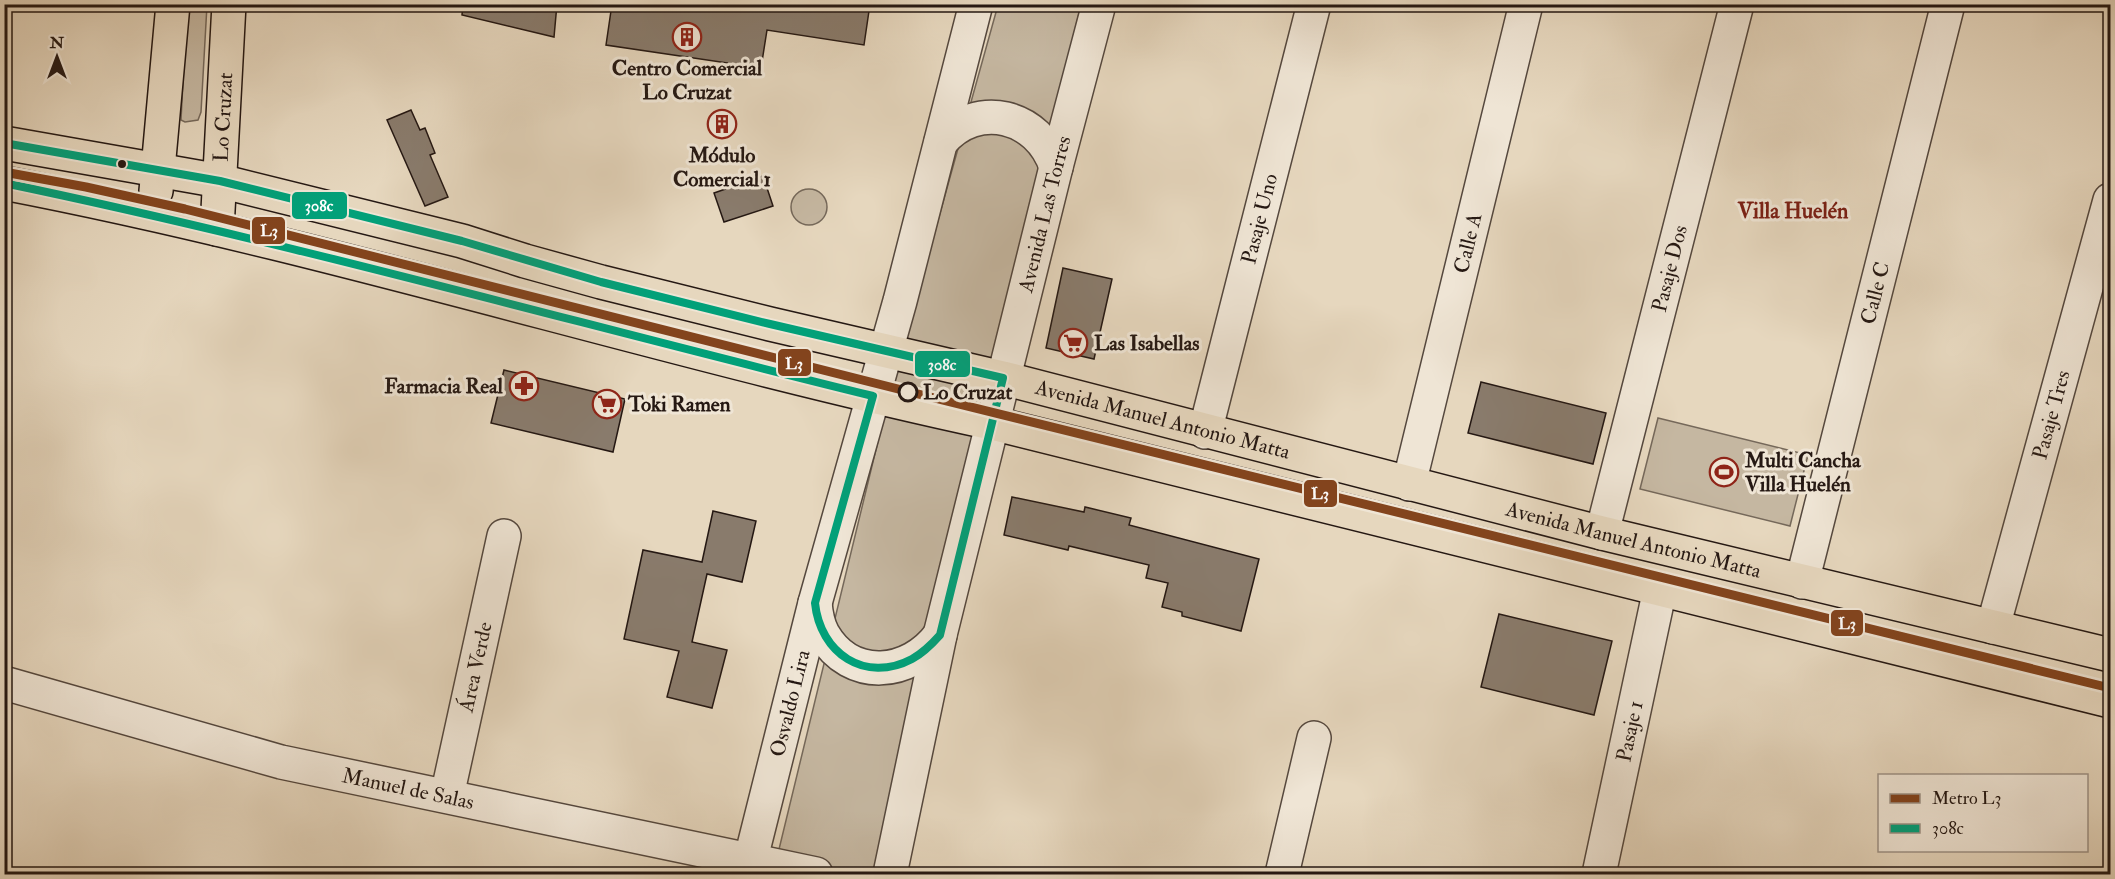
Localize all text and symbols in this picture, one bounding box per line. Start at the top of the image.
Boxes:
building icon: Centro Comercial Lo Cruzat [671,21,703,53]
north arrow [27,27,87,87]
text: N [49,33,65,53]
place label: Centro Comercial Lo Cruzat [612,55,763,106]
street label: Lo Cruzat [207,72,239,163]
building icon: Módulo Comercial 1 [706,108,738,140]
street label: Avenida Las Torres [1012,133,1077,296]
place label: Módulo Comercial 1 [673,142,771,193]
unlabelled marker [116,158,128,170]
street label: Pasaje Uno [1235,171,1284,267]
line badge: 308c [291,191,348,220]
text: 308c [305,196,334,216]
district label: Villa Huelén [1737,197,1849,225]
street label: Calle A [1447,210,1488,276]
line badge: L3 [251,216,286,245]
text: L3 [260,221,278,241]
street label: Pasaje Dos [1645,222,1694,315]
street label: Calle C [1854,259,1896,327]
supermarket icon: Las Isabellas [1057,327,1089,359]
place label: Las Isabellas [1094,330,1199,357]
line badge: L3 [777,348,812,377]
line badge: 308c [914,350,971,378]
text: L3 [785,354,803,374]
text: 308c [928,355,957,375]
street label: Pasaje Tres [2026,367,2076,462]
pharmacy icon: Farmacia Real [508,370,540,402]
place label: Farmacia Real [384,373,504,400]
street label: Avenida Manuel Antonio Matta [1032,373,1293,465]
place label: Lo Cruzat [923,379,1013,406]
marker: Lo Cruzat [898,382,918,402]
supermarket icon: Toki Ramen [591,388,623,420]
place label: Toki Ramen [627,391,731,418]
place label: Multi Cancha Villa Huelén [1744,447,1862,498]
sports icon: Multi Cancha Villa Huelén [1708,456,1740,488]
line badge: L3 [1303,479,1338,508]
text: L3 [1311,484,1329,504]
street label: Avenida Manuel Antonio Matta [1502,495,1764,584]
line badge: L3 [1830,609,1864,637]
text: L3 [1838,614,1856,634]
street label: Área Verde [452,619,498,716]
street label: Osvaldo Lira [763,647,816,760]
street label: Pasaje 1 [1610,698,1649,764]
street label: Manuel de Salas [340,762,477,816]
legend [1878,774,2088,852]
text: Metro L3 [1932,787,2002,810]
text: 308c [1932,817,1964,840]

